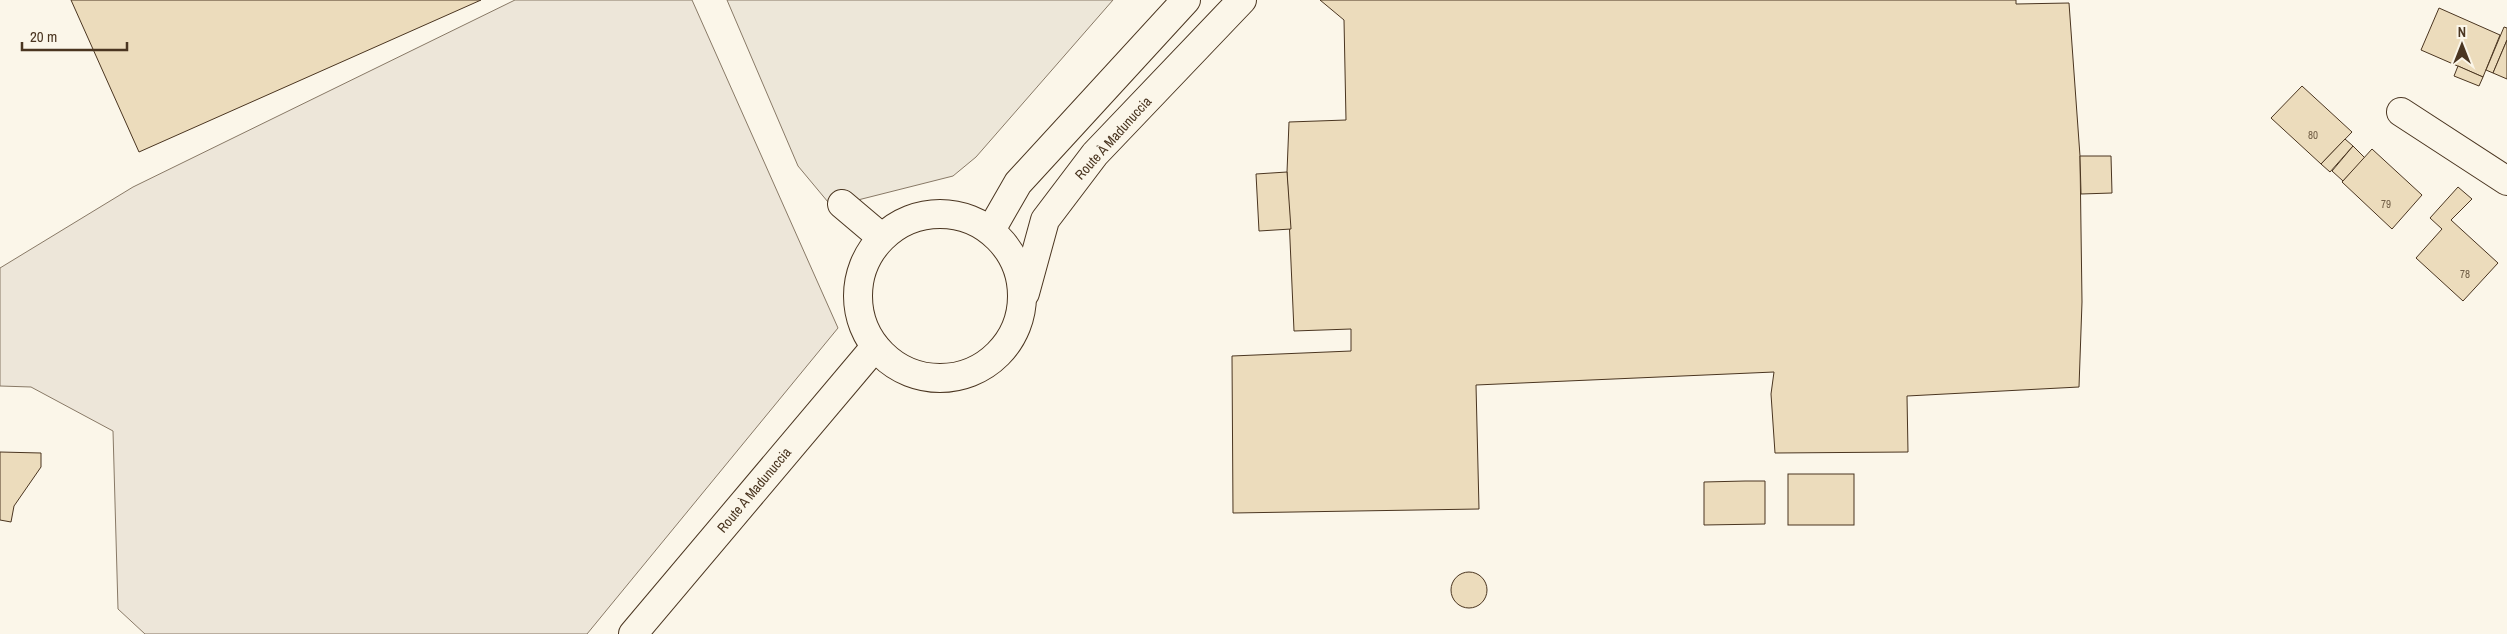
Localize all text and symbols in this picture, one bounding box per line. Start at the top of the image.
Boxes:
scale bar [22,20,128,52]
north arrow [2437,20,2487,70]
text: N [2458,23,2466,41]
text: 20 m [30,26,57,47]
street label: Route À Madunuccia [1071,92,1156,183]
house number: 80 [2308,128,2318,142]
house number: 79 [2381,197,2391,211]
house number: 78 [2460,267,2470,281]
street label: Route À Madunuccia [713,443,795,536]

